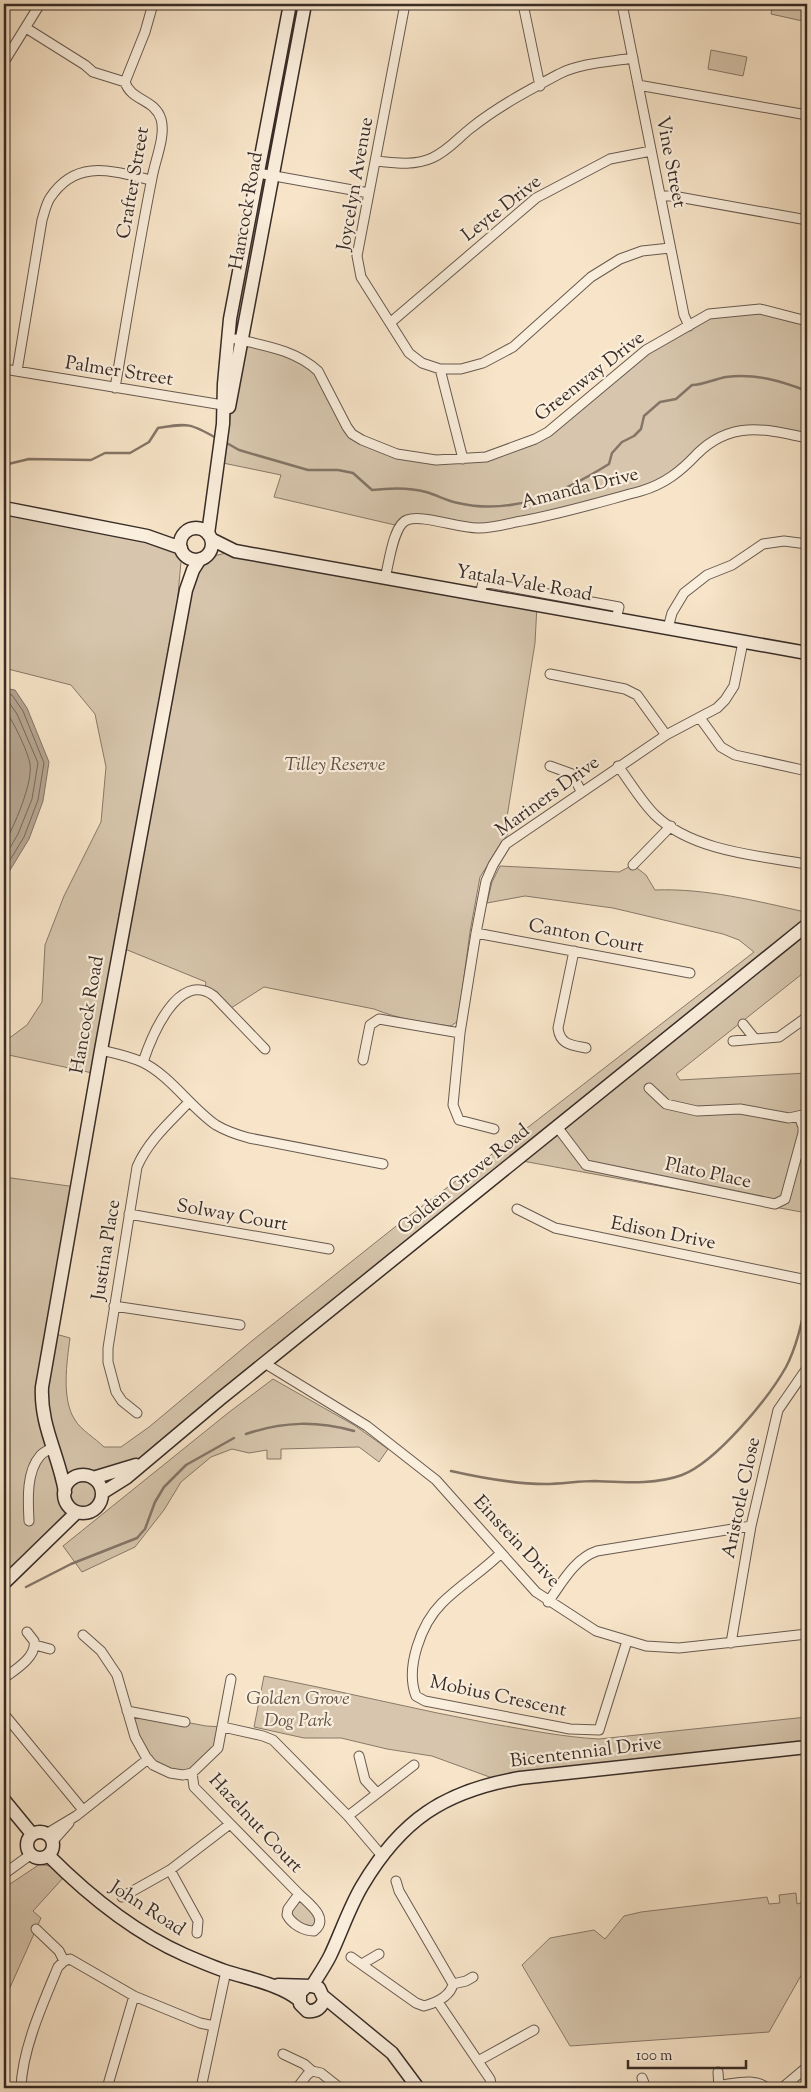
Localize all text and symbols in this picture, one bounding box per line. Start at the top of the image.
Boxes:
street label: Vine Street [648,114,692,211]
street label: Joycelyn Avenue [331,115,381,254]
street label: Crafter Street [111,124,157,241]
street label: Hancock Road [223,150,271,272]
street label: Leyte Drive [456,169,548,249]
street label: Greenway Drive [529,325,651,429]
street label: Palmer Street [63,350,175,394]
street label: Amanda Drive [518,461,642,517]
street label: Yatala Vale Road [454,559,594,609]
street label: Mariners Drive [490,750,606,844]
park label: Tilley Reserve [285,752,386,779]
street label: Canton Court [526,913,646,961]
street label: Hancock Road [64,954,112,1076]
street label: Golden Grove Road [392,1118,536,1242]
street label: Plato Place [662,1152,754,1196]
street label: Solway Court [174,1193,290,1239]
street label: Justina Place [86,1197,128,1303]
street label: Edison Drive [608,1211,718,1257]
street label: Aristotle Close [716,1435,768,1561]
street label: Einstein Drive [466,1490,566,1594]
street label: Mobius Crescent [427,1669,569,1725]
park label: Golden Grove Dog Park [246,1686,350,1735]
street label: Bicentennial Drive [509,1730,664,1776]
street label: Hazelnut Court [202,1768,309,1880]
street label: John Road [103,1874,190,1944]
scale bar [628,2037,746,2069]
text: 100 m [636,2046,673,2067]

